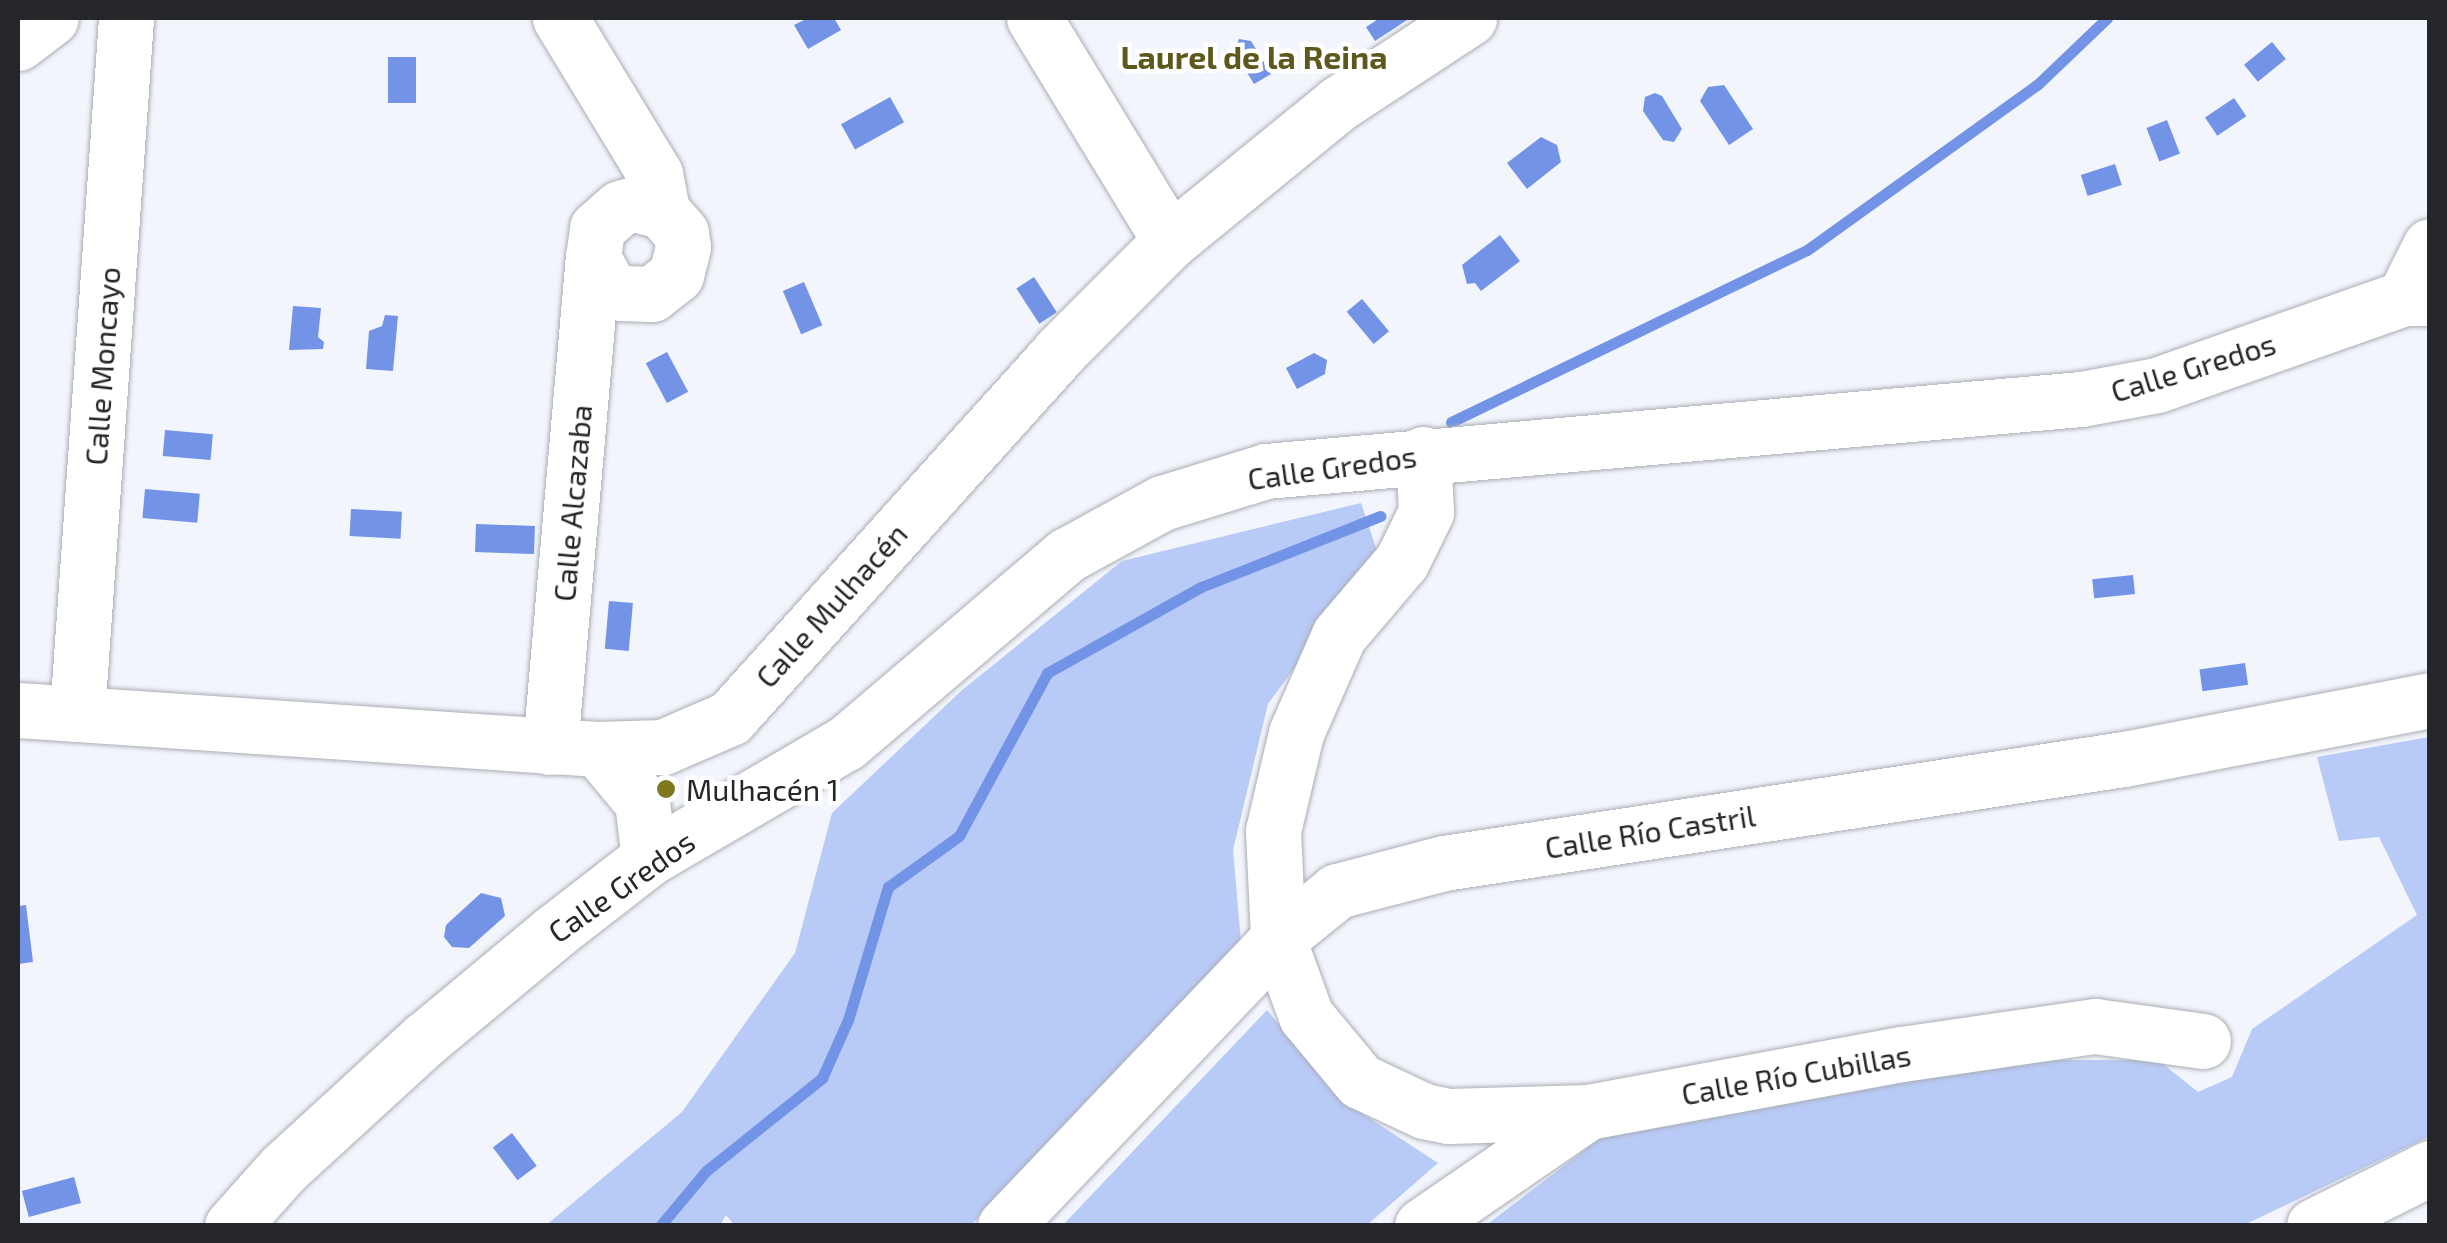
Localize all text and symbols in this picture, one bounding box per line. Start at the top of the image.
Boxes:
district label: Laurel de la Reina [1120,37,1388,75]
street label: Calle Moncayo [77,266,127,466]
street label: Calle Gredos [2106,325,2280,409]
street label: Calle Alcazaba [545,403,599,603]
street label: Calle Gredos [1245,437,1419,497]
street label: Calle Mulhacén [748,516,914,694]
place label: Mulhacén 1 [686,771,839,807]
marker: Mulhacén 1 [655,778,677,800]
street label: Calle Río Castril [1542,797,1758,865]
street label: Calle Gredos [541,822,701,950]
street label: Calle Río Cubillas [1679,1036,1913,1112]

